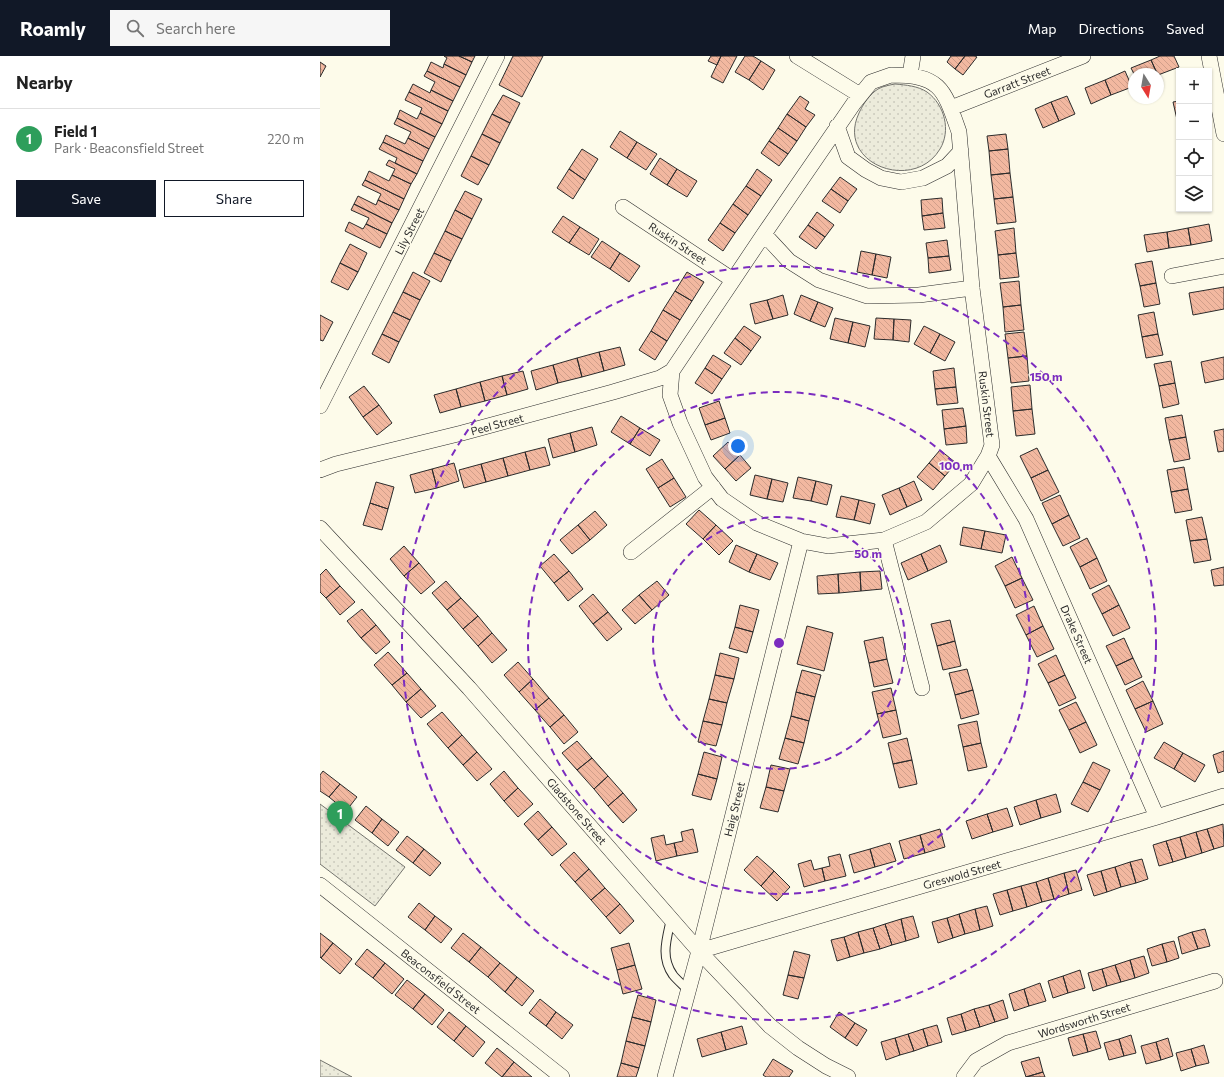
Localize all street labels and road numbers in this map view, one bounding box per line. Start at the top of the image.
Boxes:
street label: Garratt Street [982,63,1053,101]
street label: Lily Street [392,205,427,257]
street label: Ruskin Street [646,219,710,267]
street label: Ruskin Street [976,370,998,438]
street label: Peel Street [469,411,525,437]
street label: Drake Street [1058,603,1096,666]
street label: Gladstone Street [544,775,610,847]
street label: Haig Street [721,780,747,838]
street label: Greswold Street [922,857,1003,891]
street label: Beaconsfield Street [399,946,484,1016]
street label: Wordsworth Street [1036,1000,1132,1040]

